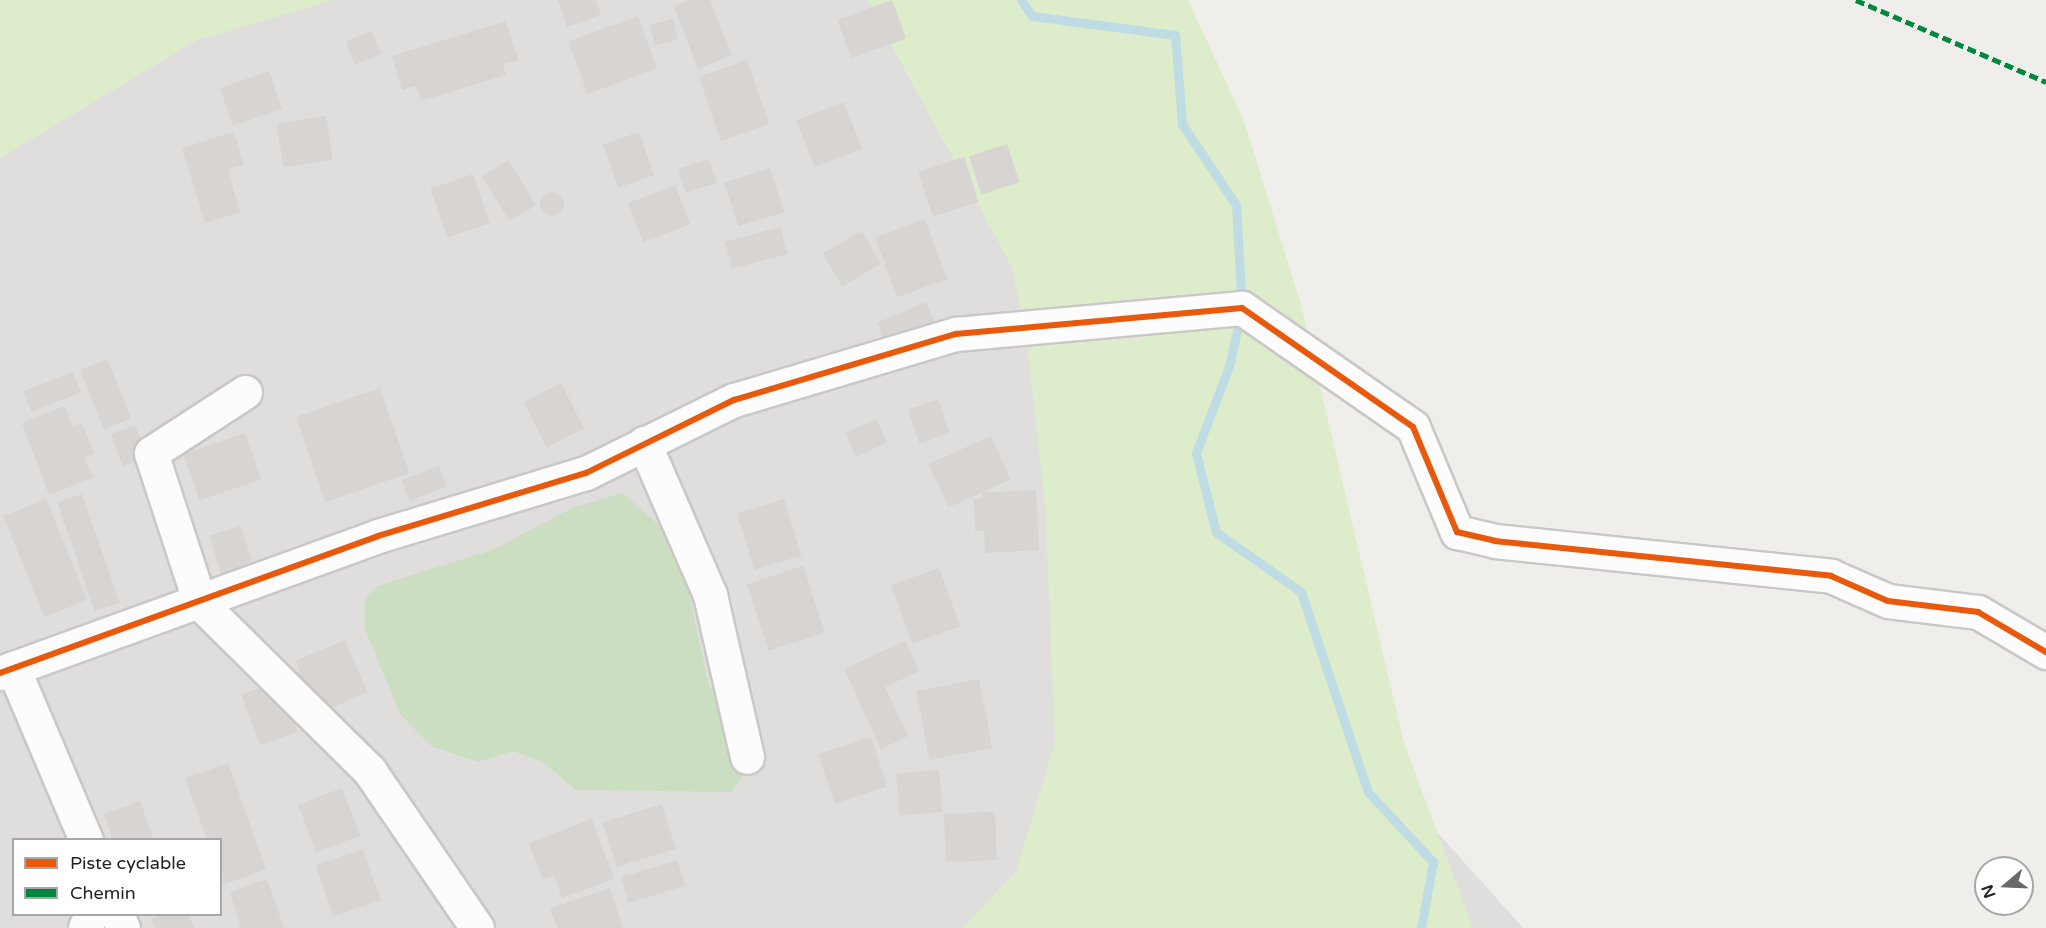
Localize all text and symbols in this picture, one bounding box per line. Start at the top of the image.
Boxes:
legend [12,838,222,916]
text: Piste cyclable [70,852,186,874]
north arrow [1974,856,2034,916]
text: Chemin [70,882,136,904]
text: N [1977,882,2000,901]

